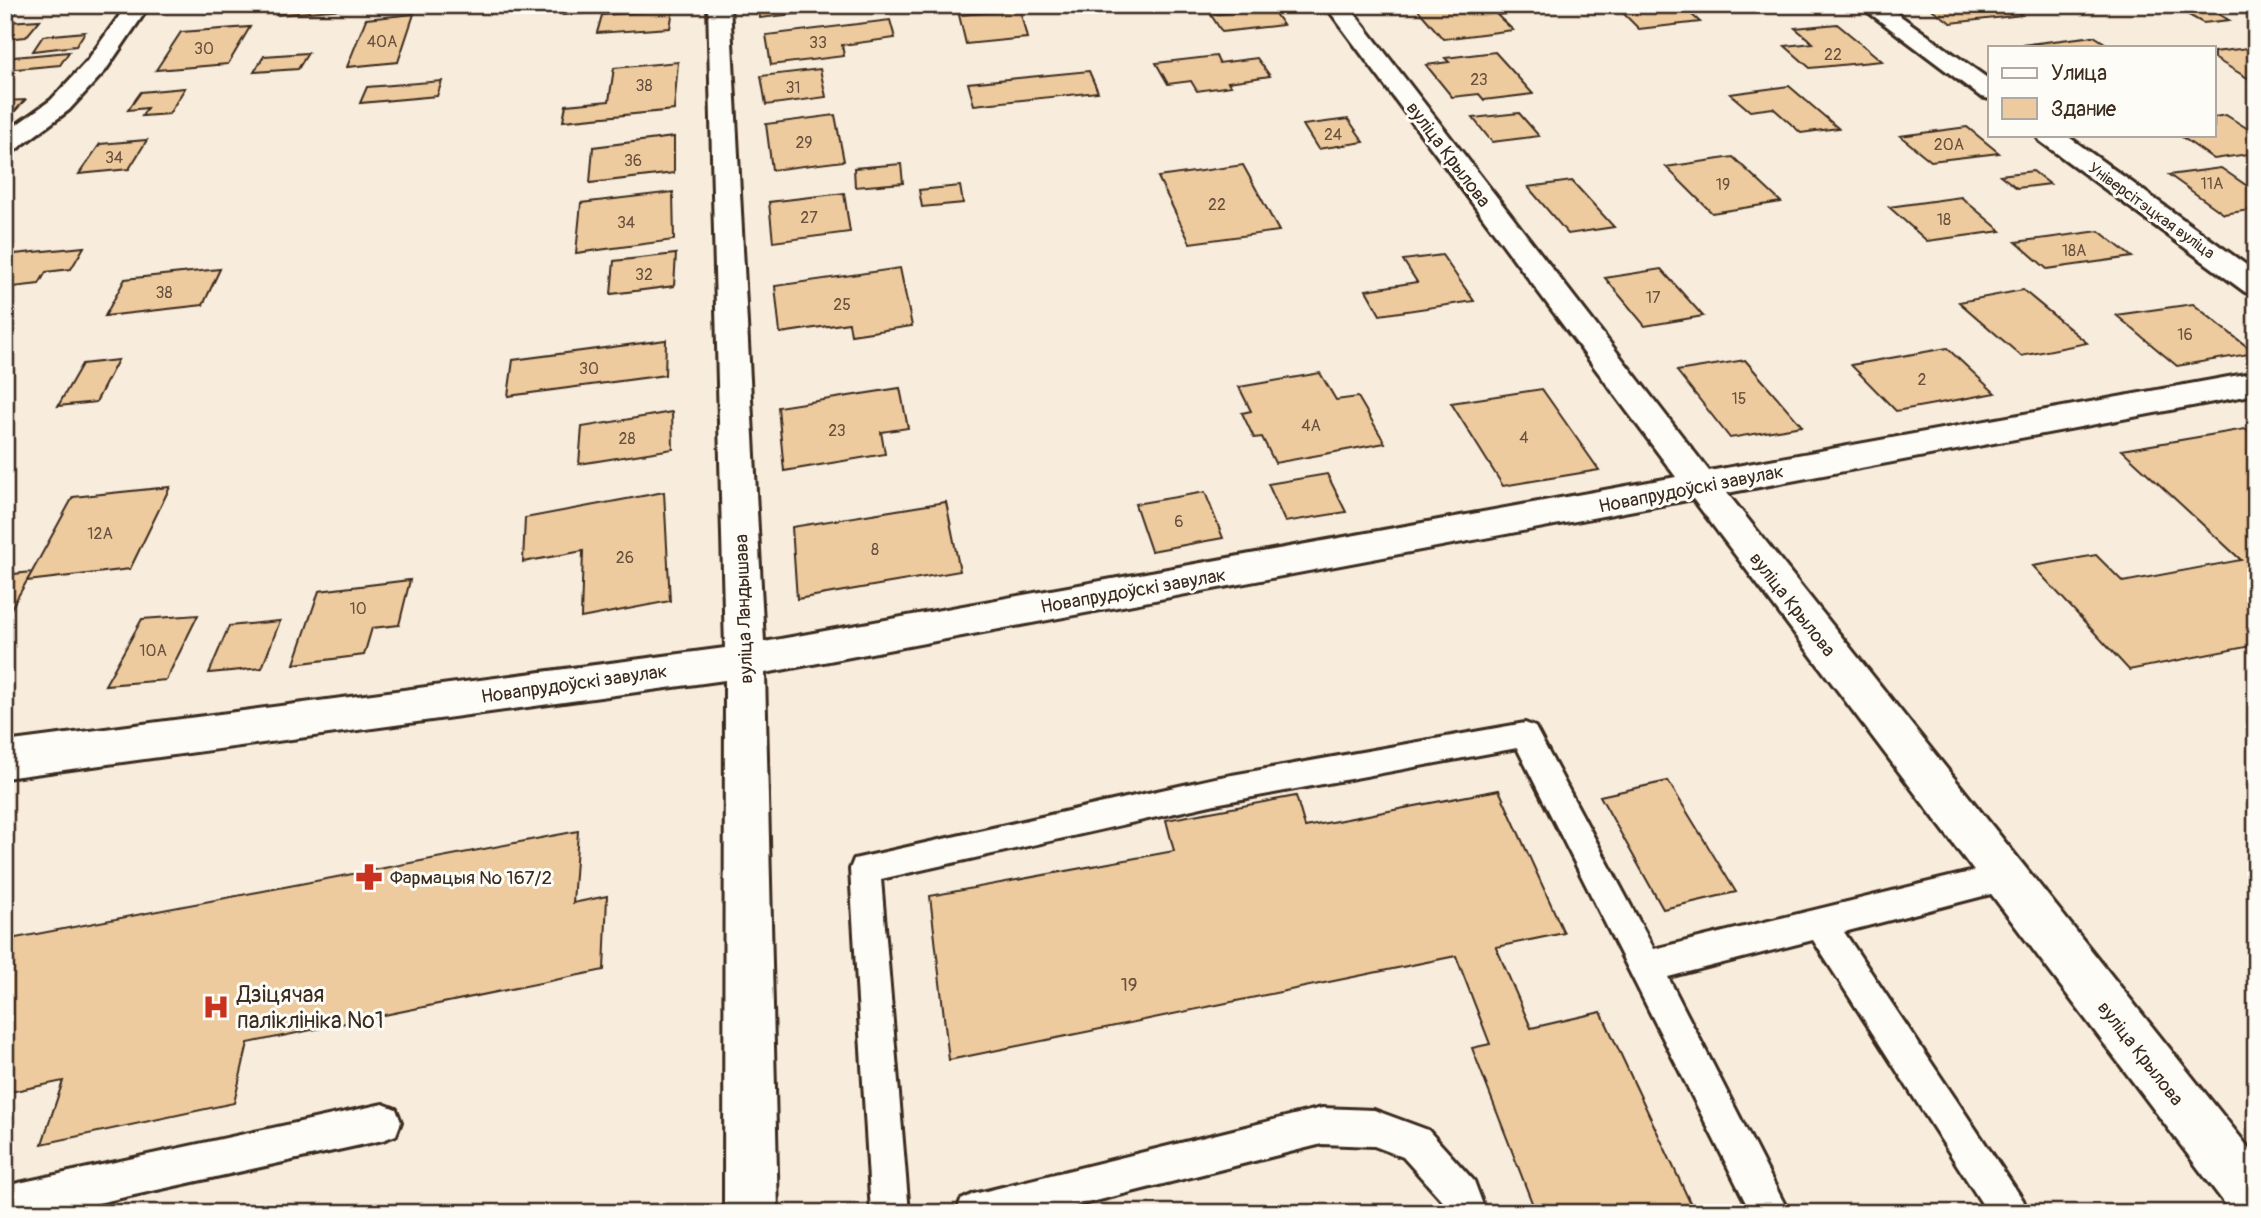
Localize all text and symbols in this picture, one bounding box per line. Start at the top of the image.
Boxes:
house number: 40А [367,32,397,52]
house number: 33 [809,33,827,53]
house number: 30 [194,39,214,59]
house number: 22 [1824,45,1842,65]
legend [1988,46,2216,136]
text: Улица [2051,60,2107,87]
house number: 23 [1470,70,1488,90]
house number: 38 [636,76,653,96]
house number: 31 [785,78,801,98]
text: Здание [2051,96,2117,123]
street label: вуліца Крылова [1401,97,1496,212]
house number: 24 [1324,125,1342,145]
house number: 29 [795,133,813,153]
house number: 20А [1934,135,1964,155]
house number: 34 [105,148,123,168]
house number: 36 [624,151,642,171]
street label: Універсітэцкая вуліца [2084,158,2219,263]
house number: 11А [2201,174,2223,194]
house number: 19 [1716,175,1730,195]
house number: 22 [1208,195,1226,215]
house number: 27 [800,208,818,228]
house number: 18 [1937,210,1951,230]
house number: 34 [617,213,635,233]
house number: 18А [2062,241,2086,261]
house number: 32 [635,265,653,285]
house number: 38 [156,283,173,303]
house number: 17 [1646,288,1661,308]
house number: 25 [833,295,851,315]
house number: 16 [2177,325,2193,345]
house number: 30 [579,359,599,379]
house number: 2 [1918,370,1927,390]
house number: 15 [1732,389,1746,409]
house number: 4А [1301,416,1321,436]
house number: 23 [828,421,846,441]
house number: 4 [1519,428,1529,448]
house number: 28 [618,429,636,449]
street label: Новапрудоўскі завулак [1597,459,1786,519]
house number: 6 [1174,512,1184,532]
house number: 12А [87,524,113,544]
street label: вуліца Ландышава [729,534,759,684]
house number: 8 [871,540,879,560]
house number: 26 [616,548,634,568]
street label: вуліца Крылова [1744,548,1841,662]
street label: Новапрудоўскі завулак [1039,563,1228,619]
house number: 10 [349,599,367,619]
house number: 10А [139,641,167,661]
street label: Новапрудоўскі завулак [479,659,669,709]
pharmacy icon: Фармацыя № 167/2 [354,862,384,892]
place label: Фармацыя № 167/2 [390,866,552,890]
house number: 19 [1120,973,1138,997]
place label: Дзіцячая паліклініка №1 [236,980,384,1035]
hospital icon: Дзіцячая паліклініка №1 [201,992,231,1022]
street label: вуліца Крылова [2092,997,2189,1111]

